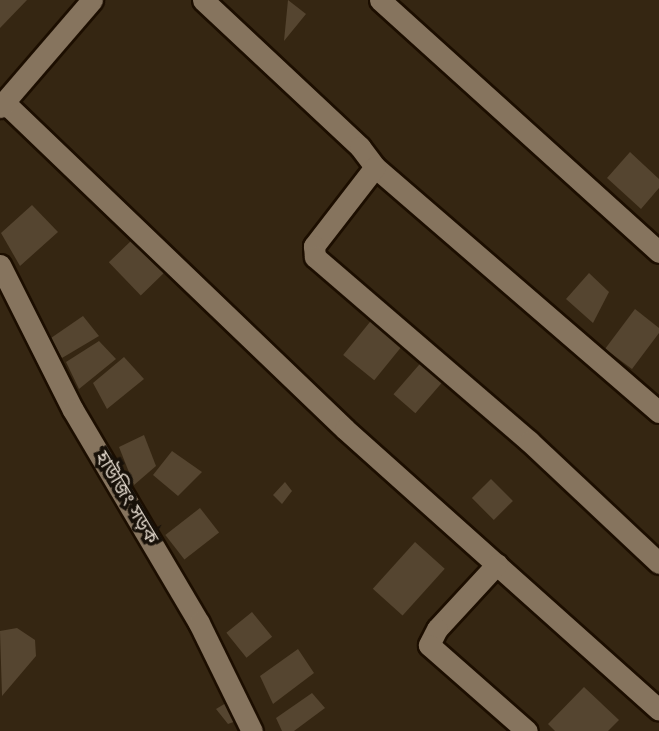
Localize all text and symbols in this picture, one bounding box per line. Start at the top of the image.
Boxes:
street label: হাউজিং সড়ক [89,448,163,548]

